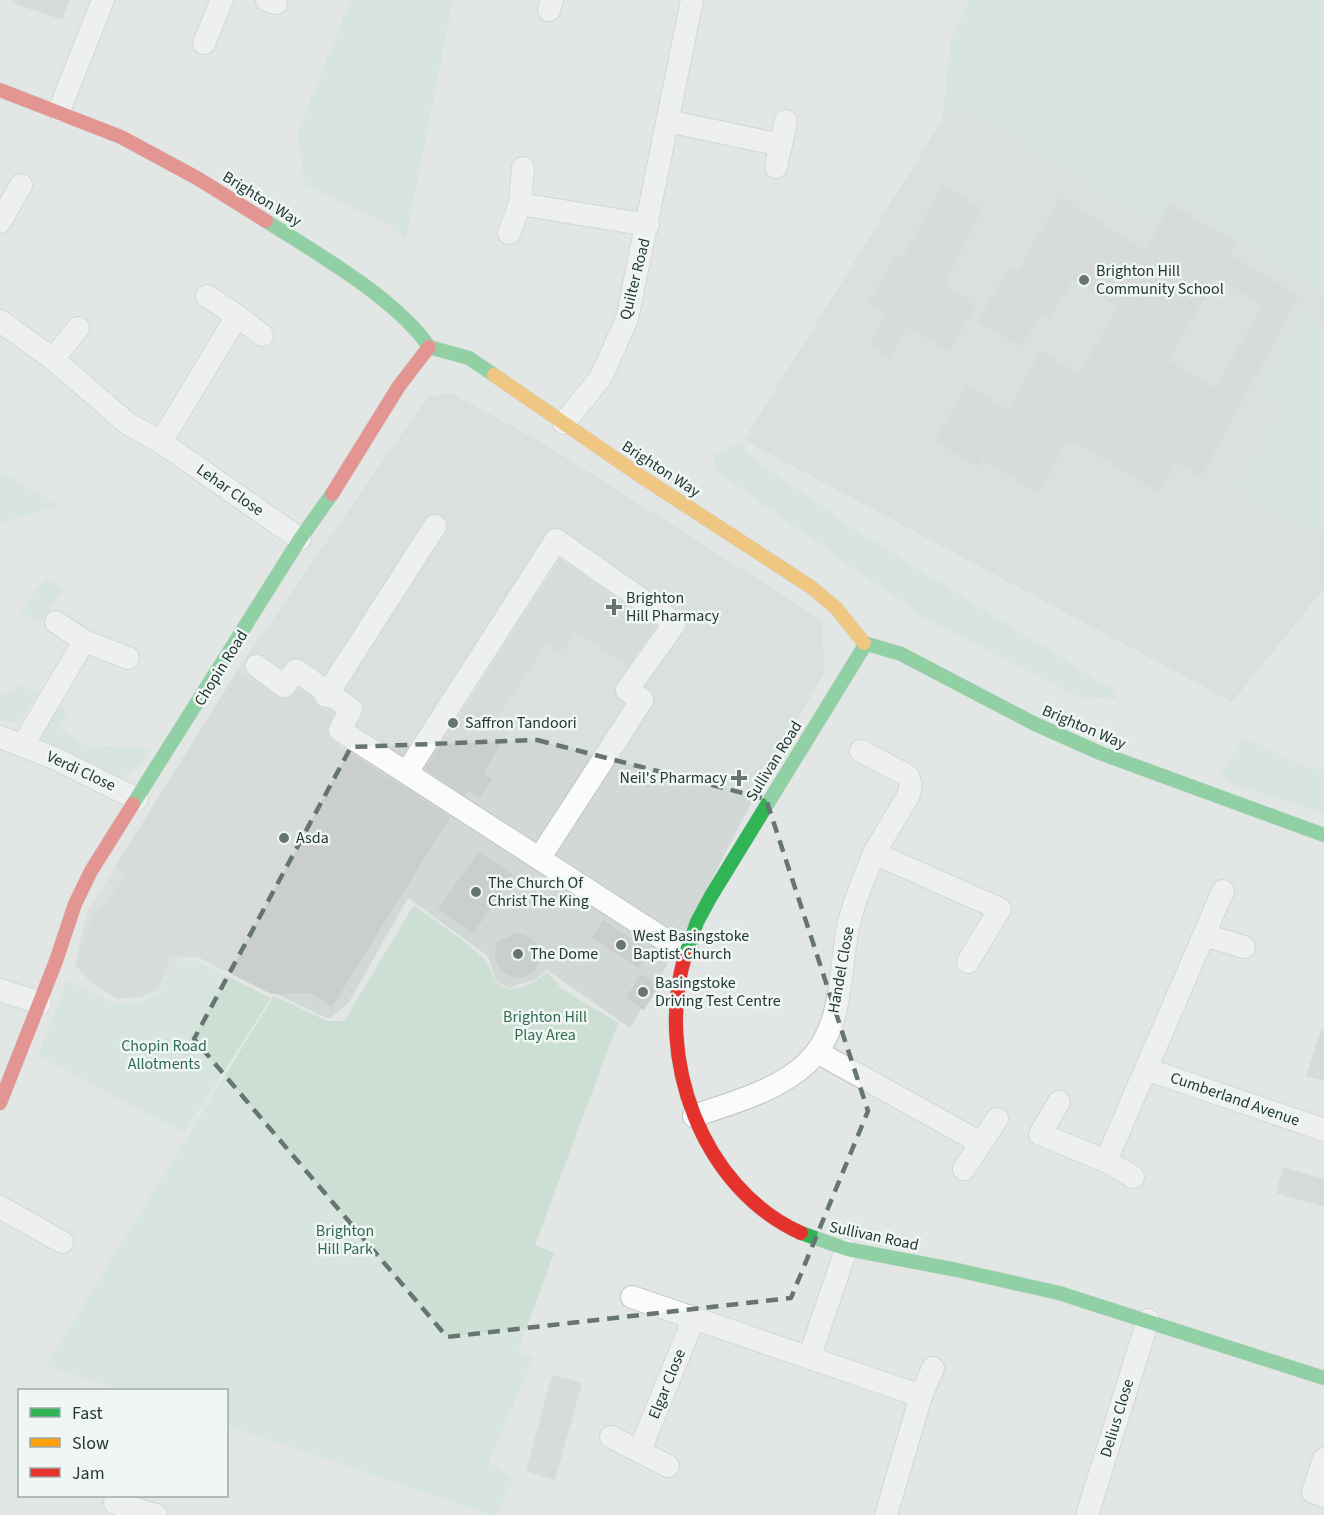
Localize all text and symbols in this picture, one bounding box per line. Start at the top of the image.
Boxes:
street label: Brighton Way [218,166,306,232]
street label: Quilter Road [614,236,656,322]
place label: Brighton Hill Community School [1096,260,1224,300]
marker: Brighton Hill Community School [1077,273,1091,287]
street label: Brighton Way [618,435,705,503]
street label: Lehar Close [192,459,268,521]
place label: Brighton Hill Pharmacy [626,587,720,627]
marker: Brighton Hill Pharmacy [607,600,621,614]
street label: Chopin Road [189,626,253,710]
street label: Brighton Way [1039,699,1130,755]
place label: Saffron Tandoori [465,712,577,734]
marker: Saffron Tandoori [446,716,460,730]
street label: Sullivan Road [741,717,807,805]
street label: Verdi Close [43,745,119,797]
place label: Neil's Pharmacy [620,767,728,789]
marker: Neil's Pharmacy [732,771,746,785]
place label: Asda [296,827,329,849]
marker: Asda [277,831,291,845]
place label: The Church Of Christ The King [488,872,589,912]
marker: The Church Of Christ The King [469,885,483,899]
place label: West Basingstoke Baptist Church [633,925,749,965]
street label: Handel Close [823,925,859,1015]
marker: West Basingstoke Baptist Church [614,938,628,952]
place label: The Dome [530,943,598,965]
marker: The Dome [511,947,525,961]
place label: Basingstoke Driving Test Centre [655,972,781,1012]
marker: Basingstoke Driving Test Centre [636,985,650,999]
park label: Brighton Hill Play Area [503,1006,587,1046]
park label: Chopin Road Allotments [121,1035,207,1075]
street label: Cumberland Avenue [1167,1067,1303,1131]
street label: Sullivan Road [827,1216,921,1256]
park label: Brighton Hill Park [316,1220,374,1260]
street label: Elgar Close [643,1346,691,1422]
street label: Delius Close [1095,1376,1139,1460]
legend [18,1389,228,1497]
text: Fast [72,1401,103,1426]
text: Slow [72,1431,109,1456]
text: Jam [72,1461,105,1486]

